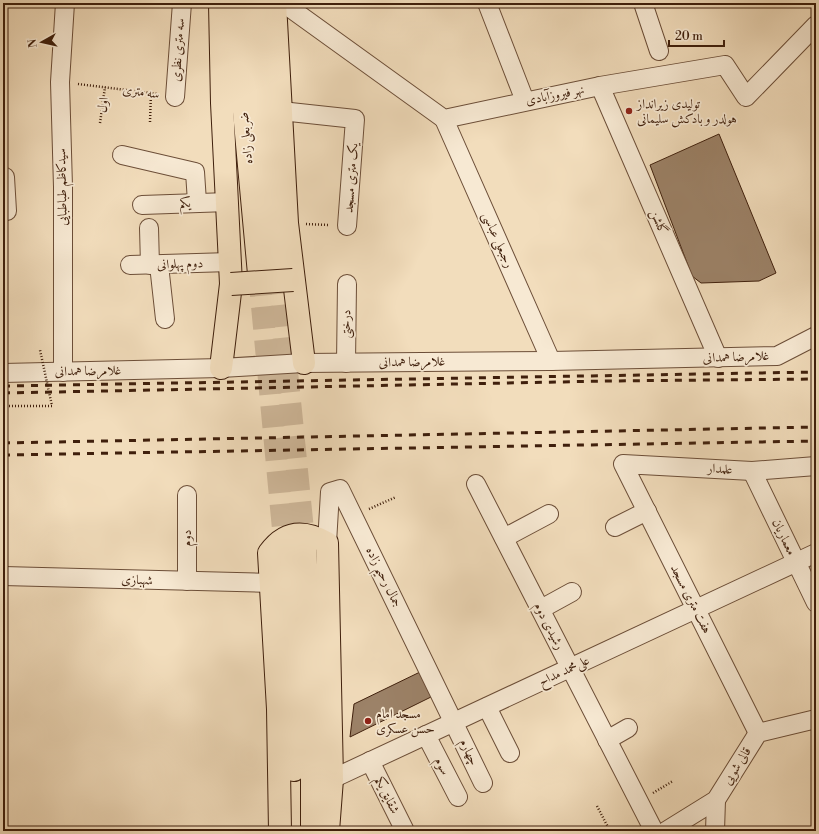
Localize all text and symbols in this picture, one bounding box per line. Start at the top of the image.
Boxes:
street label: سه متری نظری [168,18,188,82]
north arrow [22,22,62,62]
scale bar [669,22,724,48]
text: 20 m [675,29,703,44]
text: N [26,38,41,49]
street label: سه متری [122,81,160,103]
street label: نهر فیروزآبادی [524,81,586,109]
street label: اول [94,96,112,114]
place label: تولیدی زیرانداز هولدر و بادکش سلیمانی [635,96,737,128]
marker: تولیدی زیرانداز هولدر و بادکش سلیمانی [624,106,634,116]
street label: ضربعلی زاده [236,111,258,165]
street label: یک متری مسجد [341,141,362,214]
street label: سیدکاظم طباطبایی [53,148,75,226]
street label: یکم [179,195,193,215]
street label: گلشن [646,207,671,237]
street label: رجبعلی عباسی [477,210,517,271]
street label: دوم پهلوانی [157,255,204,276]
street label: درختی [338,309,355,339]
street label: غلامرضا همدانی [702,348,770,367]
street label: غلامرضا همدانی [379,353,445,372]
street label: غلامرضا همدانی [55,362,121,381]
street label: علمدار [705,460,733,478]
street label: معماریان [768,516,800,558]
street label: دوم [179,530,198,546]
street label: جمال رحیم زاده [358,544,406,612]
street label: هفت متری مسجد [667,562,715,636]
street label: شهبازی [121,571,153,589]
street label: رشیدی دوم [528,599,568,654]
street label: علی‌محمد مداح [536,652,593,693]
place label: مسجد امام حسن عسکری [376,706,435,738]
marker: مسجد امام حسن عسکری [363,716,373,726]
street label: چهارم [453,736,482,769]
street label: قالی شویی [719,744,755,788]
street label: سوم [428,754,453,779]
street label: شقایق یکم [367,774,403,818]

